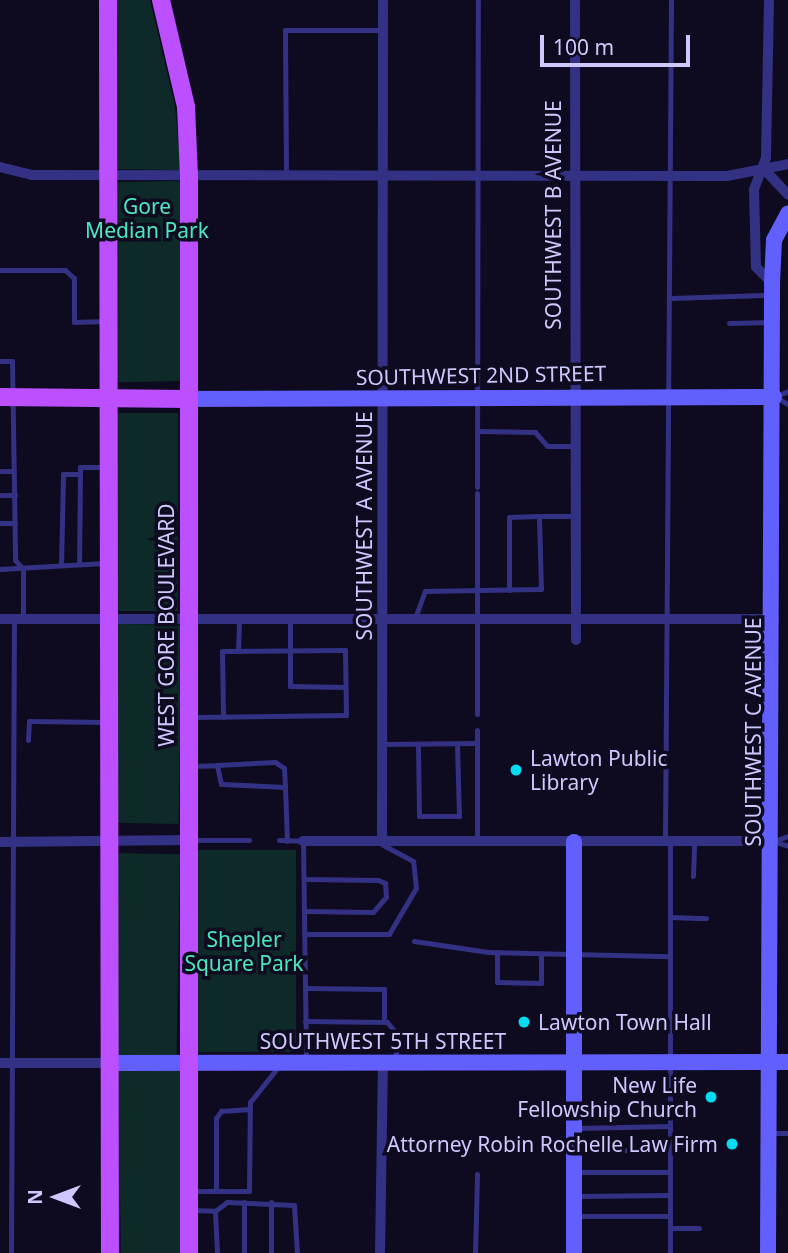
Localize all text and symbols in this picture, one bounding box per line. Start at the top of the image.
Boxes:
scale bar [543,21,694,65]
text: 100 m [553,33,614,61]
street label: SOUTHWEST B AVENUE [540,100,566,330]
park label: Gore Median Park [85,193,209,243]
street label: SOUTHWEST 2ND STREET [356,360,606,390]
street label: SOUTHWEST A AVENUE [351,411,377,641]
street label: WEST GORE BOULEVARD [153,503,179,747]
street label: SOUTHWEST C AVENUE [740,618,766,846]
place label: Lawton Public Library [530,745,668,795]
marker: Lawton Public Library [508,762,524,778]
park label: Shepler Square Park [184,926,304,976]
place label: Lawton Town Hall [538,1009,712,1035]
marker: Lawton Town Hall [516,1014,532,1030]
street label: SOUTHWEST 5TH STREET [260,1028,506,1054]
place label: New Life Fellowship Church [517,1072,697,1122]
marker: New Life Fellowship Church [703,1089,719,1105]
place label: Attorney Robin Rochelle Law Firm [387,1131,718,1157]
marker: Attorney Robin Rochelle Law Firm [724,1136,740,1152]
north arrow [21,1162,91,1232]
text: N [22,1189,48,1205]

